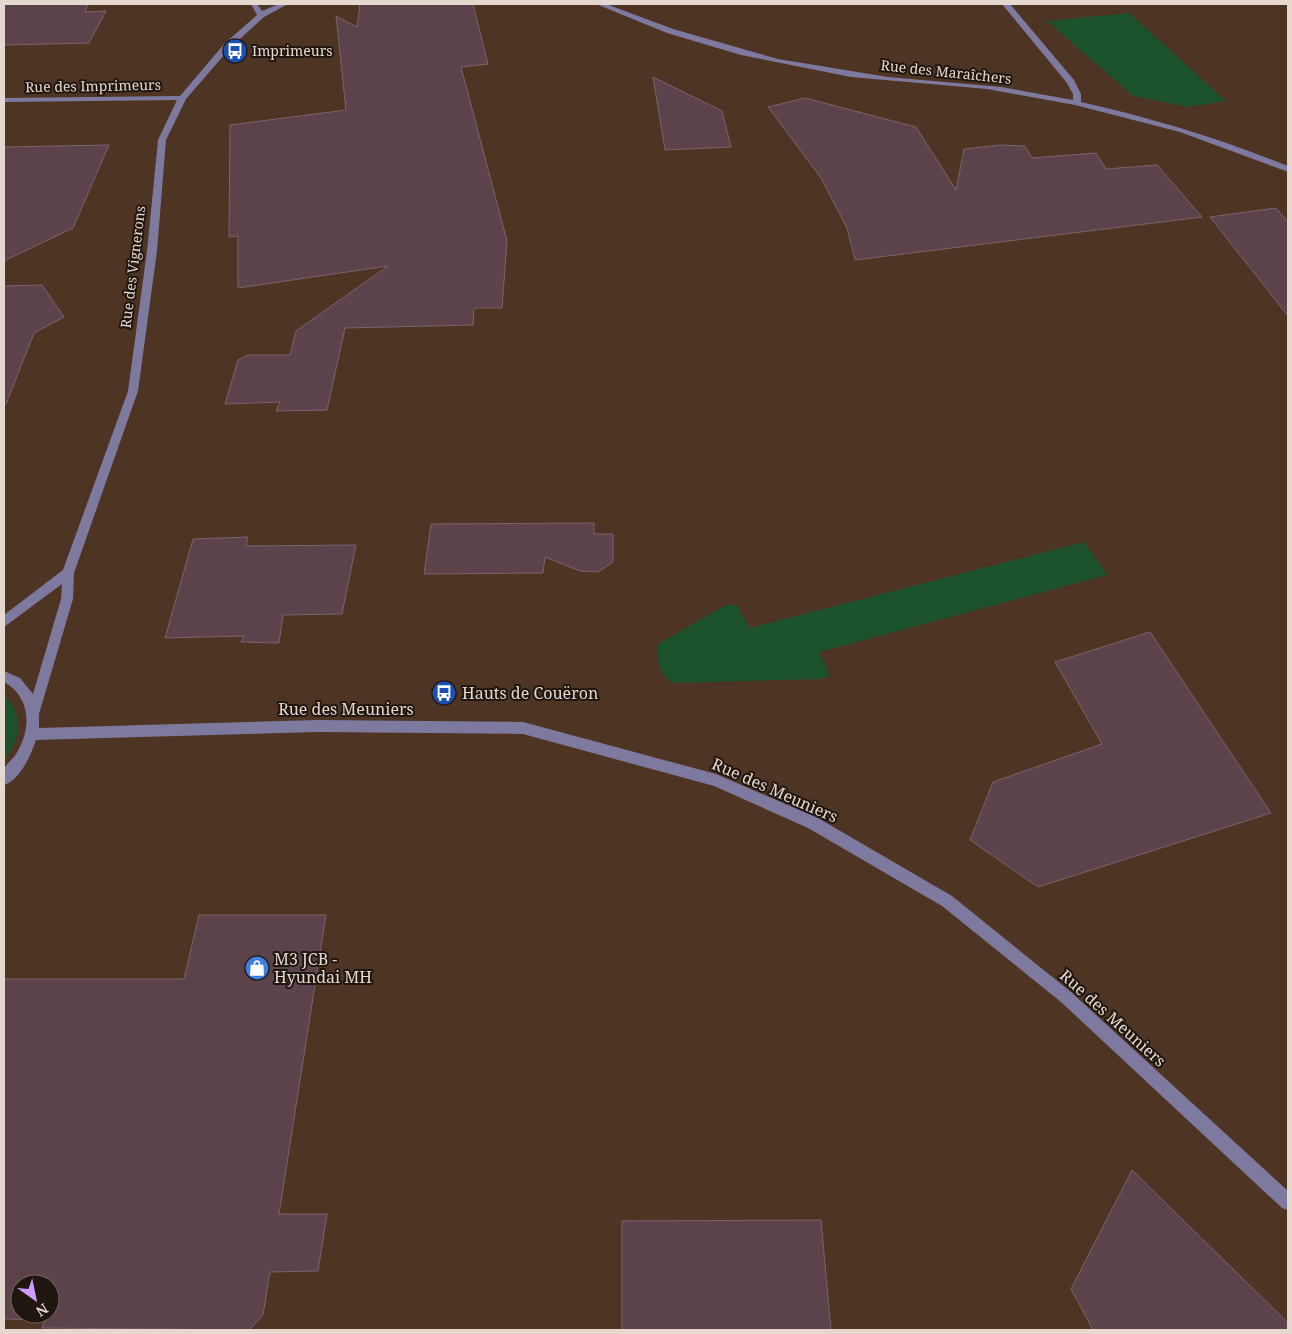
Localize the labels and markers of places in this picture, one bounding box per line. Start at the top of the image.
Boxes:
bus stop icon: Imprimeurs [222,38,248,64]
place label: Imprimeurs [252,41,333,60]
bus stop icon: Hauts de Couëron [431,680,457,706]
place label: Hauts de Couëron [462,682,598,704]
place label: M3 JCB - Hyundai MH [274,948,372,988]
shop icon: M3 JCB - Hyundai MH [244,955,270,981]

